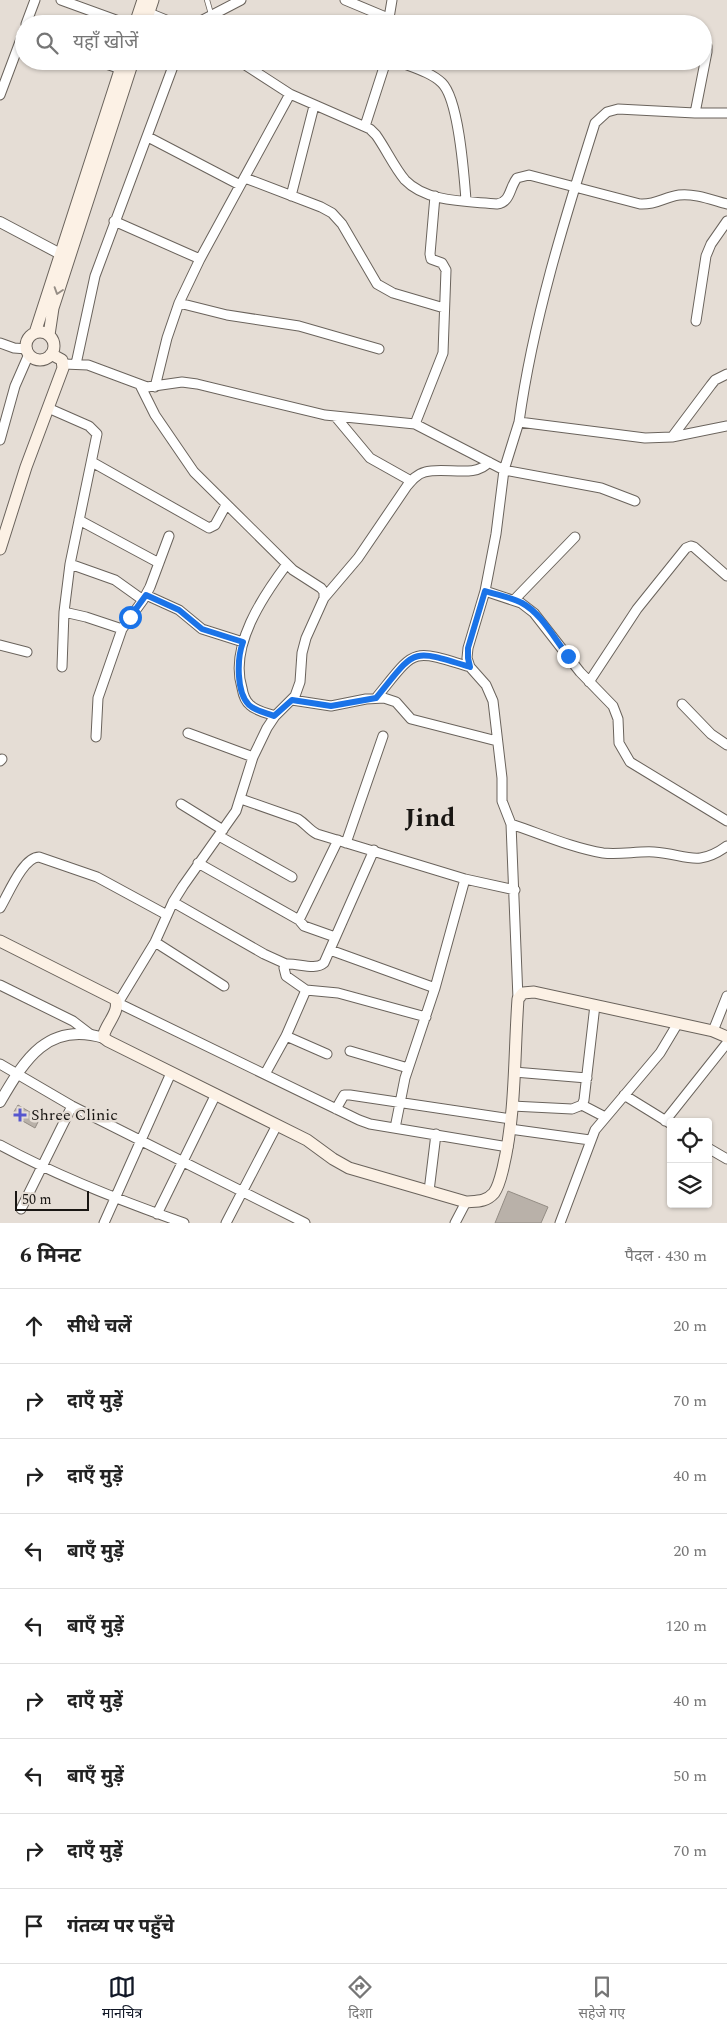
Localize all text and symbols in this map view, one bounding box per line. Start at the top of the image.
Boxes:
search box [15,15,712,70]
text: यहाँ खोजें [73,28,138,57]
icon: search [33,29,61,57]
one-way arrow [54,286,64,294]
route start [119,606,142,629]
route end [557,645,580,668]
district label: Jind [404,798,456,838]
place label: Shree Clinic [31,1103,118,1127]
marker: Shree Clinic [13,1108,27,1122]
map controls [667,1118,712,1208]
button: locate [667,1118,712,1163]
button: layers [667,1163,712,1208]
scale bar [15,1188,89,1211]
text: 50 m [22,1189,52,1210]
text: 6 मिनट [20,1240,81,1272]
text: पैदल · 430 m [625,1244,707,1268]
icon: ahead [20,1312,48,1340]
text: सीधे चलें [67,1312,132,1341]
text: 20 m [673,1314,707,1338]
icon: right [20,1387,48,1415]
text: दाएँ मुड़ें [67,1387,123,1416]
text: 70 m [673,1389,707,1413]
icon: right [20,1462,48,1490]
text: दाएँ मुड़ें [67,1462,123,1491]
text: 40 m [673,1464,707,1488]
icon: left [20,1537,48,1565]
text: बाएँ मुड़ें [67,1537,124,1566]
text: 20 m [673,1539,707,1563]
icon: left [20,1612,48,1640]
text: बाएँ मुड़ें [67,1612,124,1641]
text: 120 m [665,1614,707,1638]
icon: right [20,1687,48,1715]
text: दाएँ मुड़ें [67,1687,123,1716]
text: 40 m [673,1689,707,1713]
icon: left [20,1762,48,1790]
text: बाएँ मुड़ें [67,1762,124,1791]
text: 50 m [673,1764,707,1788]
icon: right [20,1837,48,1865]
text: दाएँ मुड़ें [67,1837,123,1866]
text: 70 m [673,1839,707,1863]
icon: arrive [20,1912,48,1940]
text: गंतव्य पर पहुँचे [67,1912,174,1941]
tab: मानचित्र [102,1973,142,2024]
tab: दिशा [346,1973,374,2024]
tab: सहेजे गए [578,1973,625,2024]

